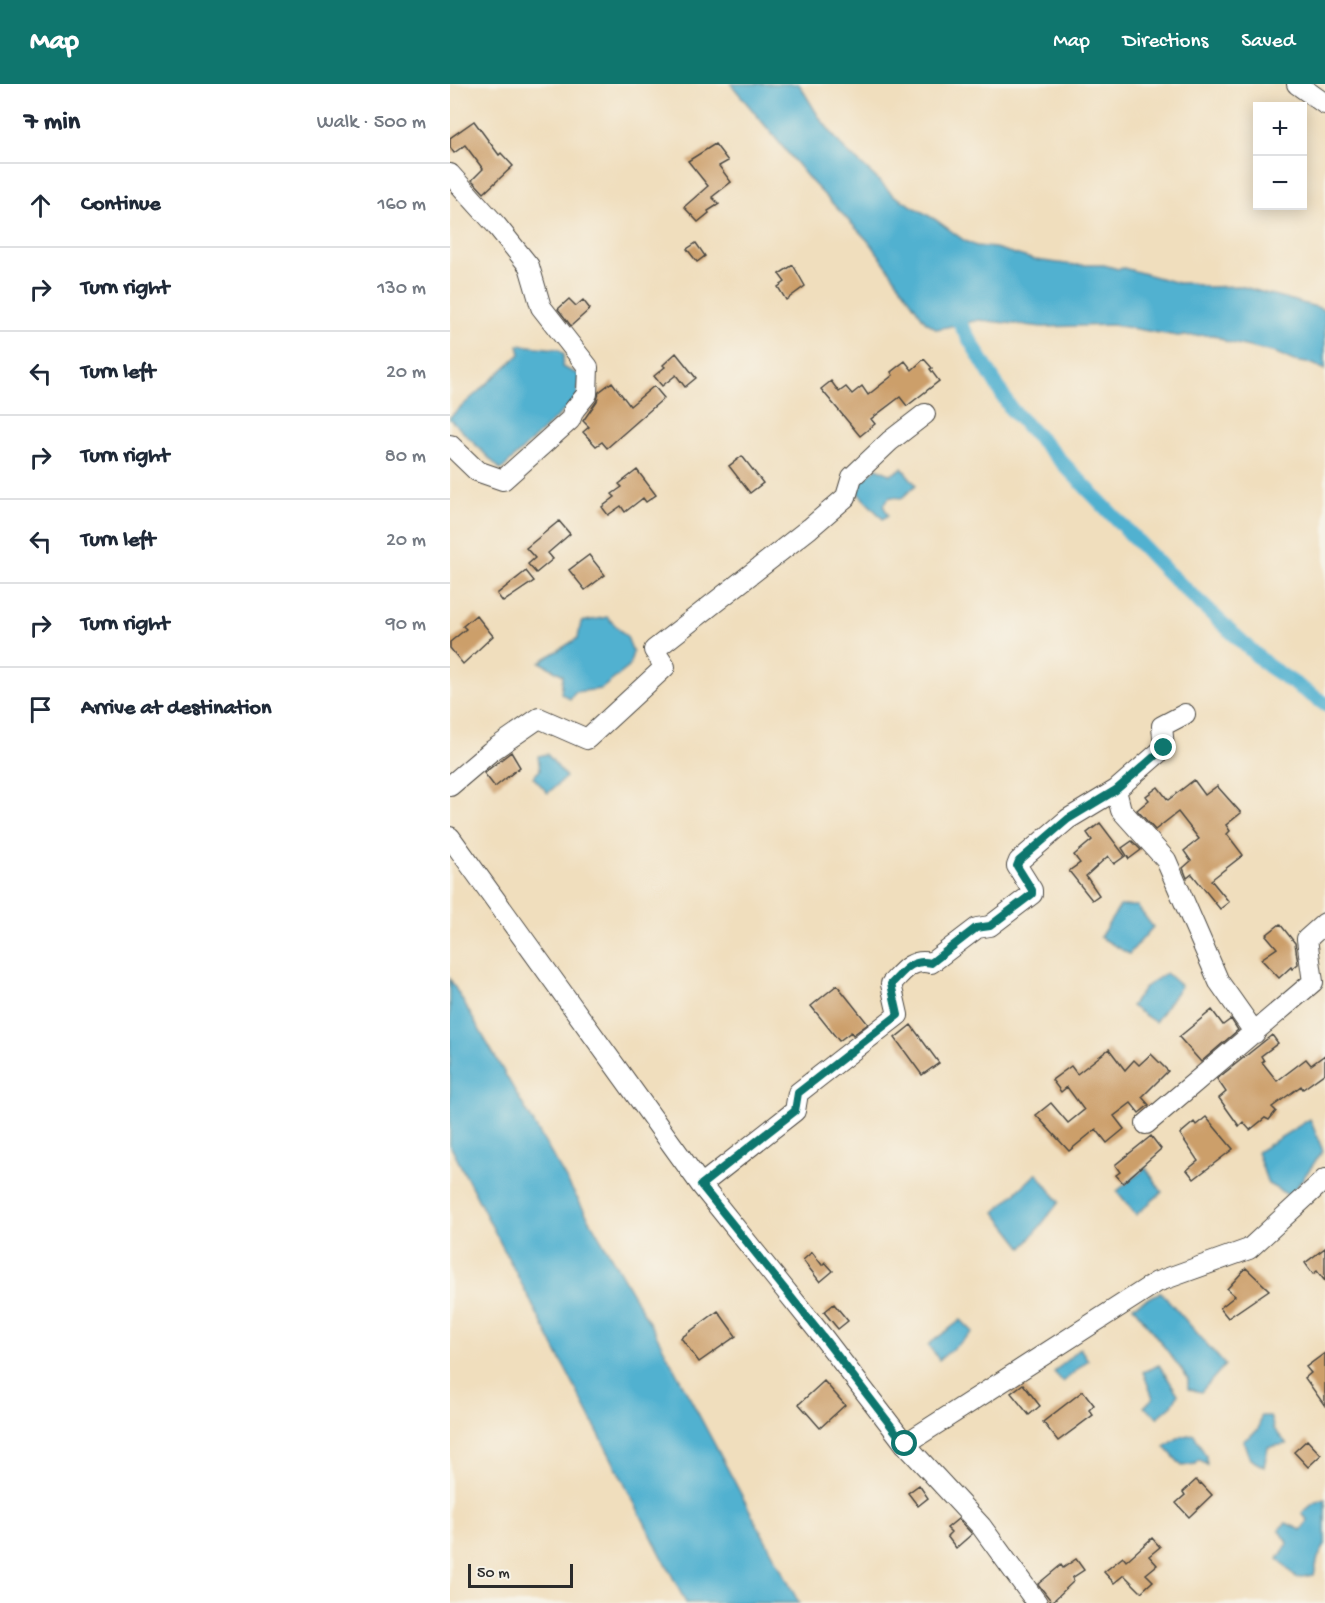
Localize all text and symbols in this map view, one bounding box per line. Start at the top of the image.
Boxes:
text: Map [30,26,79,59]
text: Map [1053,30,1090,55]
text: Directions [1123,30,1208,55]
text: Saved [1241,30,1295,55]
map controls [1253,102,1307,210]
button: + [1253,102,1307,156]
text: 7 min [24,108,80,139]
text: Walk · 500 m [317,112,426,135]
button: − [1253,156,1307,210]
icon: ahead [24,189,57,222]
text: Continue [81,192,161,218]
text: 160 m [377,194,426,217]
icon: right [24,273,57,306]
text: Turn right [81,276,169,302]
text: 130 m [377,278,426,301]
icon: left [24,357,57,390]
text: Turn left [81,360,155,386]
text: 20 m [386,362,426,385]
icon: right [24,441,57,474]
text: Turn right [81,444,169,470]
text: 80 m [385,446,426,469]
icon: left [24,525,57,558]
text: Turn left [81,528,155,554]
text: 20 m [386,530,426,553]
icon: right [24,609,57,642]
text: Turn right [81,612,169,638]
text: 90 m [386,614,426,637]
icon: arrive [24,693,57,726]
text: Arrive at destination [81,696,271,722]
route end [1150,734,1176,760]
route start [891,1430,917,1456]
scale bar [468,1561,573,1588]
text: 50 m [477,1565,510,1584]

